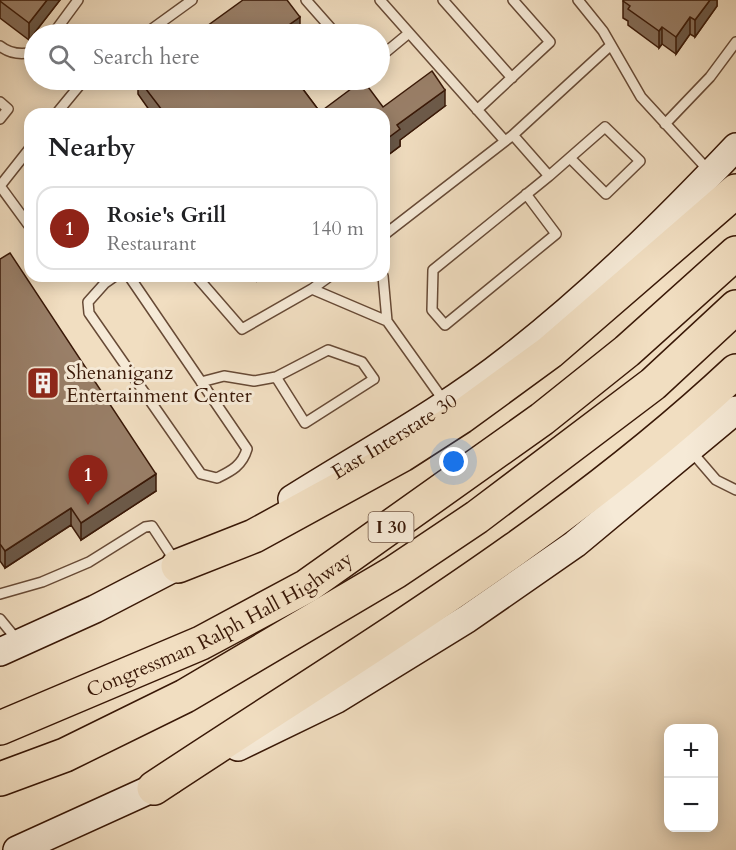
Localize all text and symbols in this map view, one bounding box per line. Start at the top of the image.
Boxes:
search box [24,24,390,90]
icon: search [45,41,78,74]
text: Search here [93,42,200,72]
text: Nearby [48,130,136,165]
text: Rosie's Grill [107,200,226,230]
text: 1 [64,215,75,242]
text: 140 m [311,215,364,242]
text: Restaurant [107,230,196,257]
place label: Shenaniganz Entertainment Center [66,359,253,409]
building icon: Shenaniganz Entertainment Center [25,365,61,401]
street label: East Interstate 30 [326,387,462,485]
your location [439,447,468,476]
pin: 1 [68,456,107,505]
road number: I 30 [368,512,414,542]
street label: Congressman Ralph Hall Highway [82,544,358,703]
map controls [664,724,718,832]
button: + [664,724,718,778]
button: − [664,778,718,832]

